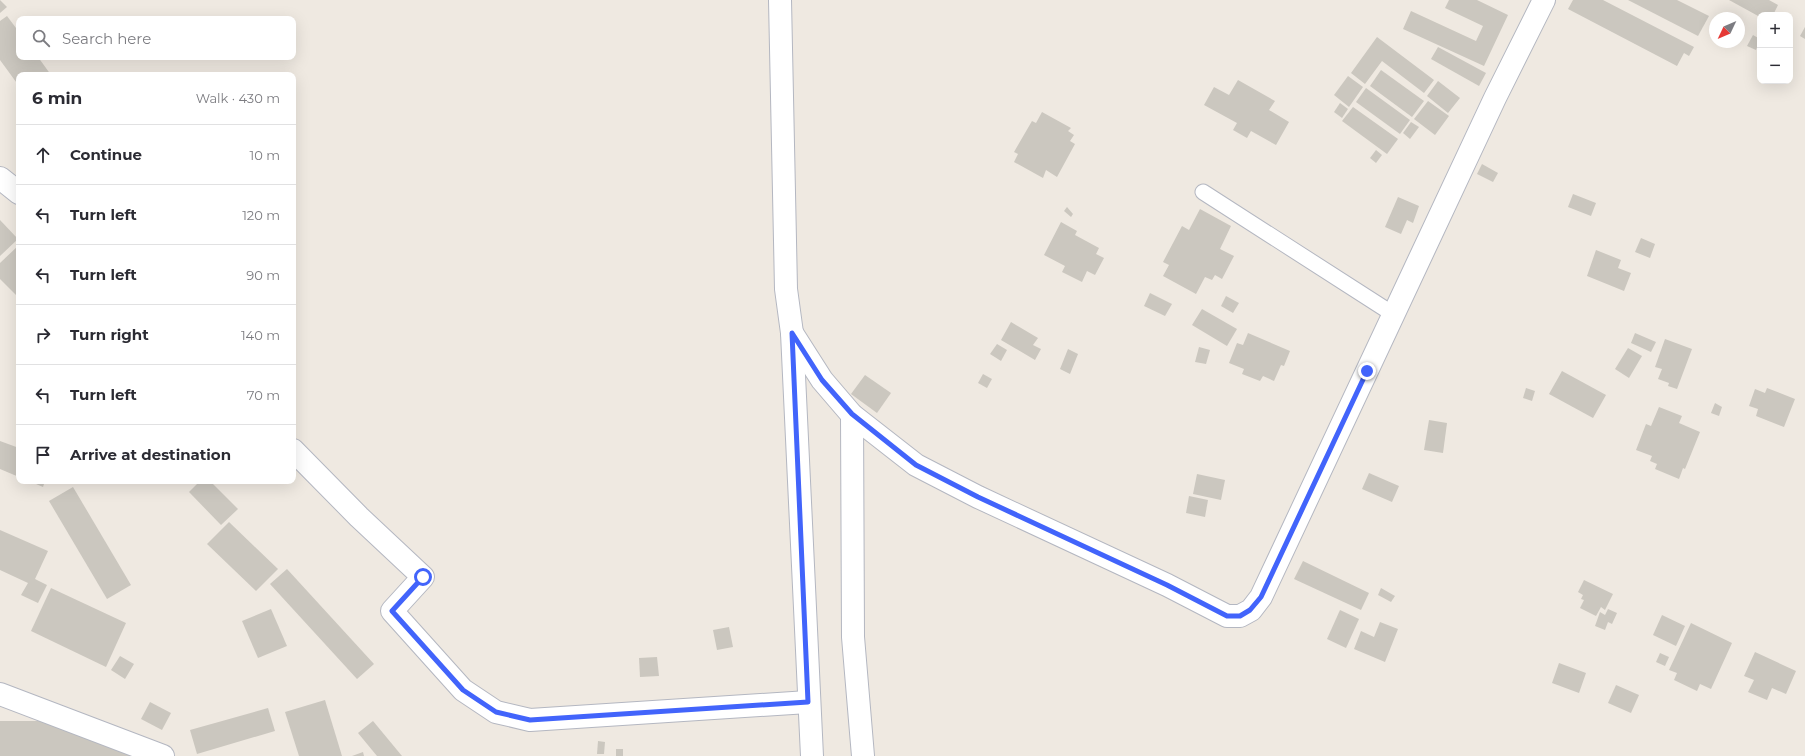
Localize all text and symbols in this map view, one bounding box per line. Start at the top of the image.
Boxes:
north arrow [1709,12,1745,48]
map controls [1757,12,1793,84]
button: + [1757,12,1793,48]
search box [16,16,296,60]
icon: search [30,27,52,49]
text: Search here [62,29,151,48]
button: − [1757,48,1793,84]
text: 6 min [32,88,82,108]
text: Walk · 430 m [196,90,280,106]
icon: ahead [32,144,54,166]
text: Continue [70,145,142,164]
text: 10 m [250,147,280,163]
icon: left [32,204,54,226]
text: Turn left [70,205,137,224]
text: 120 m [242,207,280,223]
icon: left [32,264,54,286]
text: Turn left [70,265,137,284]
text: 90 m [246,267,280,283]
icon: right [32,324,54,346]
text: Turn right [70,325,149,344]
text: 140 m [241,327,280,343]
route end [1358,362,1376,380]
icon: left [32,384,54,406]
text: Turn left [70,385,137,404]
text: 70 m [247,387,280,403]
icon: arrive [32,444,54,466]
text: Arrive at destination [70,445,231,464]
route start [414,568,432,586]

